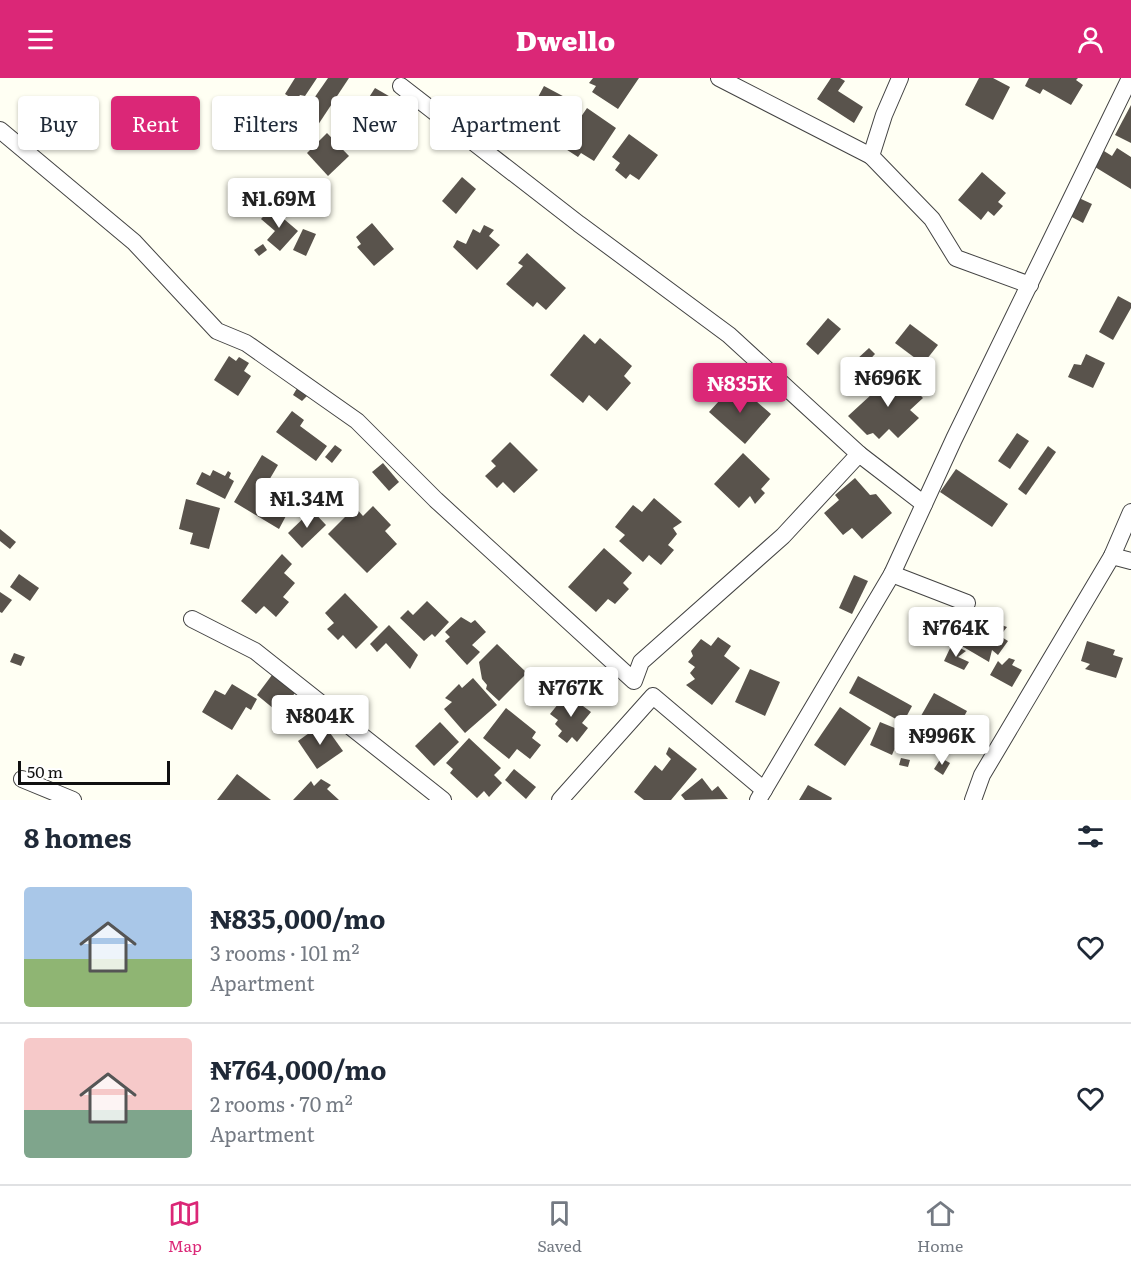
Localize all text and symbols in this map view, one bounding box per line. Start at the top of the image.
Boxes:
text: Dwello [516,19,615,59]
icon: menu [24,23,57,56]
icon: person [1074,23,1107,56]
chip: Buy [18,96,99,150]
chip: Rent [111,96,200,150]
chip: Filters [212,96,319,150]
chip: New [331,96,418,150]
chip: Apartment [430,96,582,150]
pin: ₦1.69M [230,178,328,229]
text: ₦1.69M [242,182,316,212]
pin: ₦696K [846,357,930,408]
text: ₦696K [854,361,922,391]
pin: ₦835K [698,363,782,414]
text: ₦835K [707,367,773,397]
pin: ₦1.34M [258,478,356,529]
text: ₦1.34M [270,482,344,512]
pin: ₦764K [914,607,998,658]
text: ₦764K [923,611,989,641]
pin: ₦767K [529,667,613,718]
text: ₦767K [538,671,604,701]
pin: ₦804K [278,695,362,746]
text: ₦804K [286,699,354,729]
pin: ₦996K [900,715,984,766]
text: ₦996K [908,719,976,749]
scale bar [18,758,170,786]
text: 50 m [27,759,63,783]
text: 8 homes [24,817,132,856]
icon: filters [1074,820,1107,853]
text: ₦835,000/mo [210,898,386,937]
icon: home [72,911,144,983]
icon: heart [1074,931,1107,964]
text: 3 rooms · 101 m² [210,937,359,967]
text: Apartment [210,967,315,997]
text: ₦764,000/mo [210,1049,386,1088]
icon: home [72,1062,144,1134]
icon: heart [1074,1082,1107,1115]
text: 2 rooms · 70 m² [210,1088,353,1118]
text: Apartment [210,1118,315,1148]
tab: Map [168,1197,202,1257]
tab: Saved [537,1197,582,1257]
tab: Home [917,1197,963,1257]

